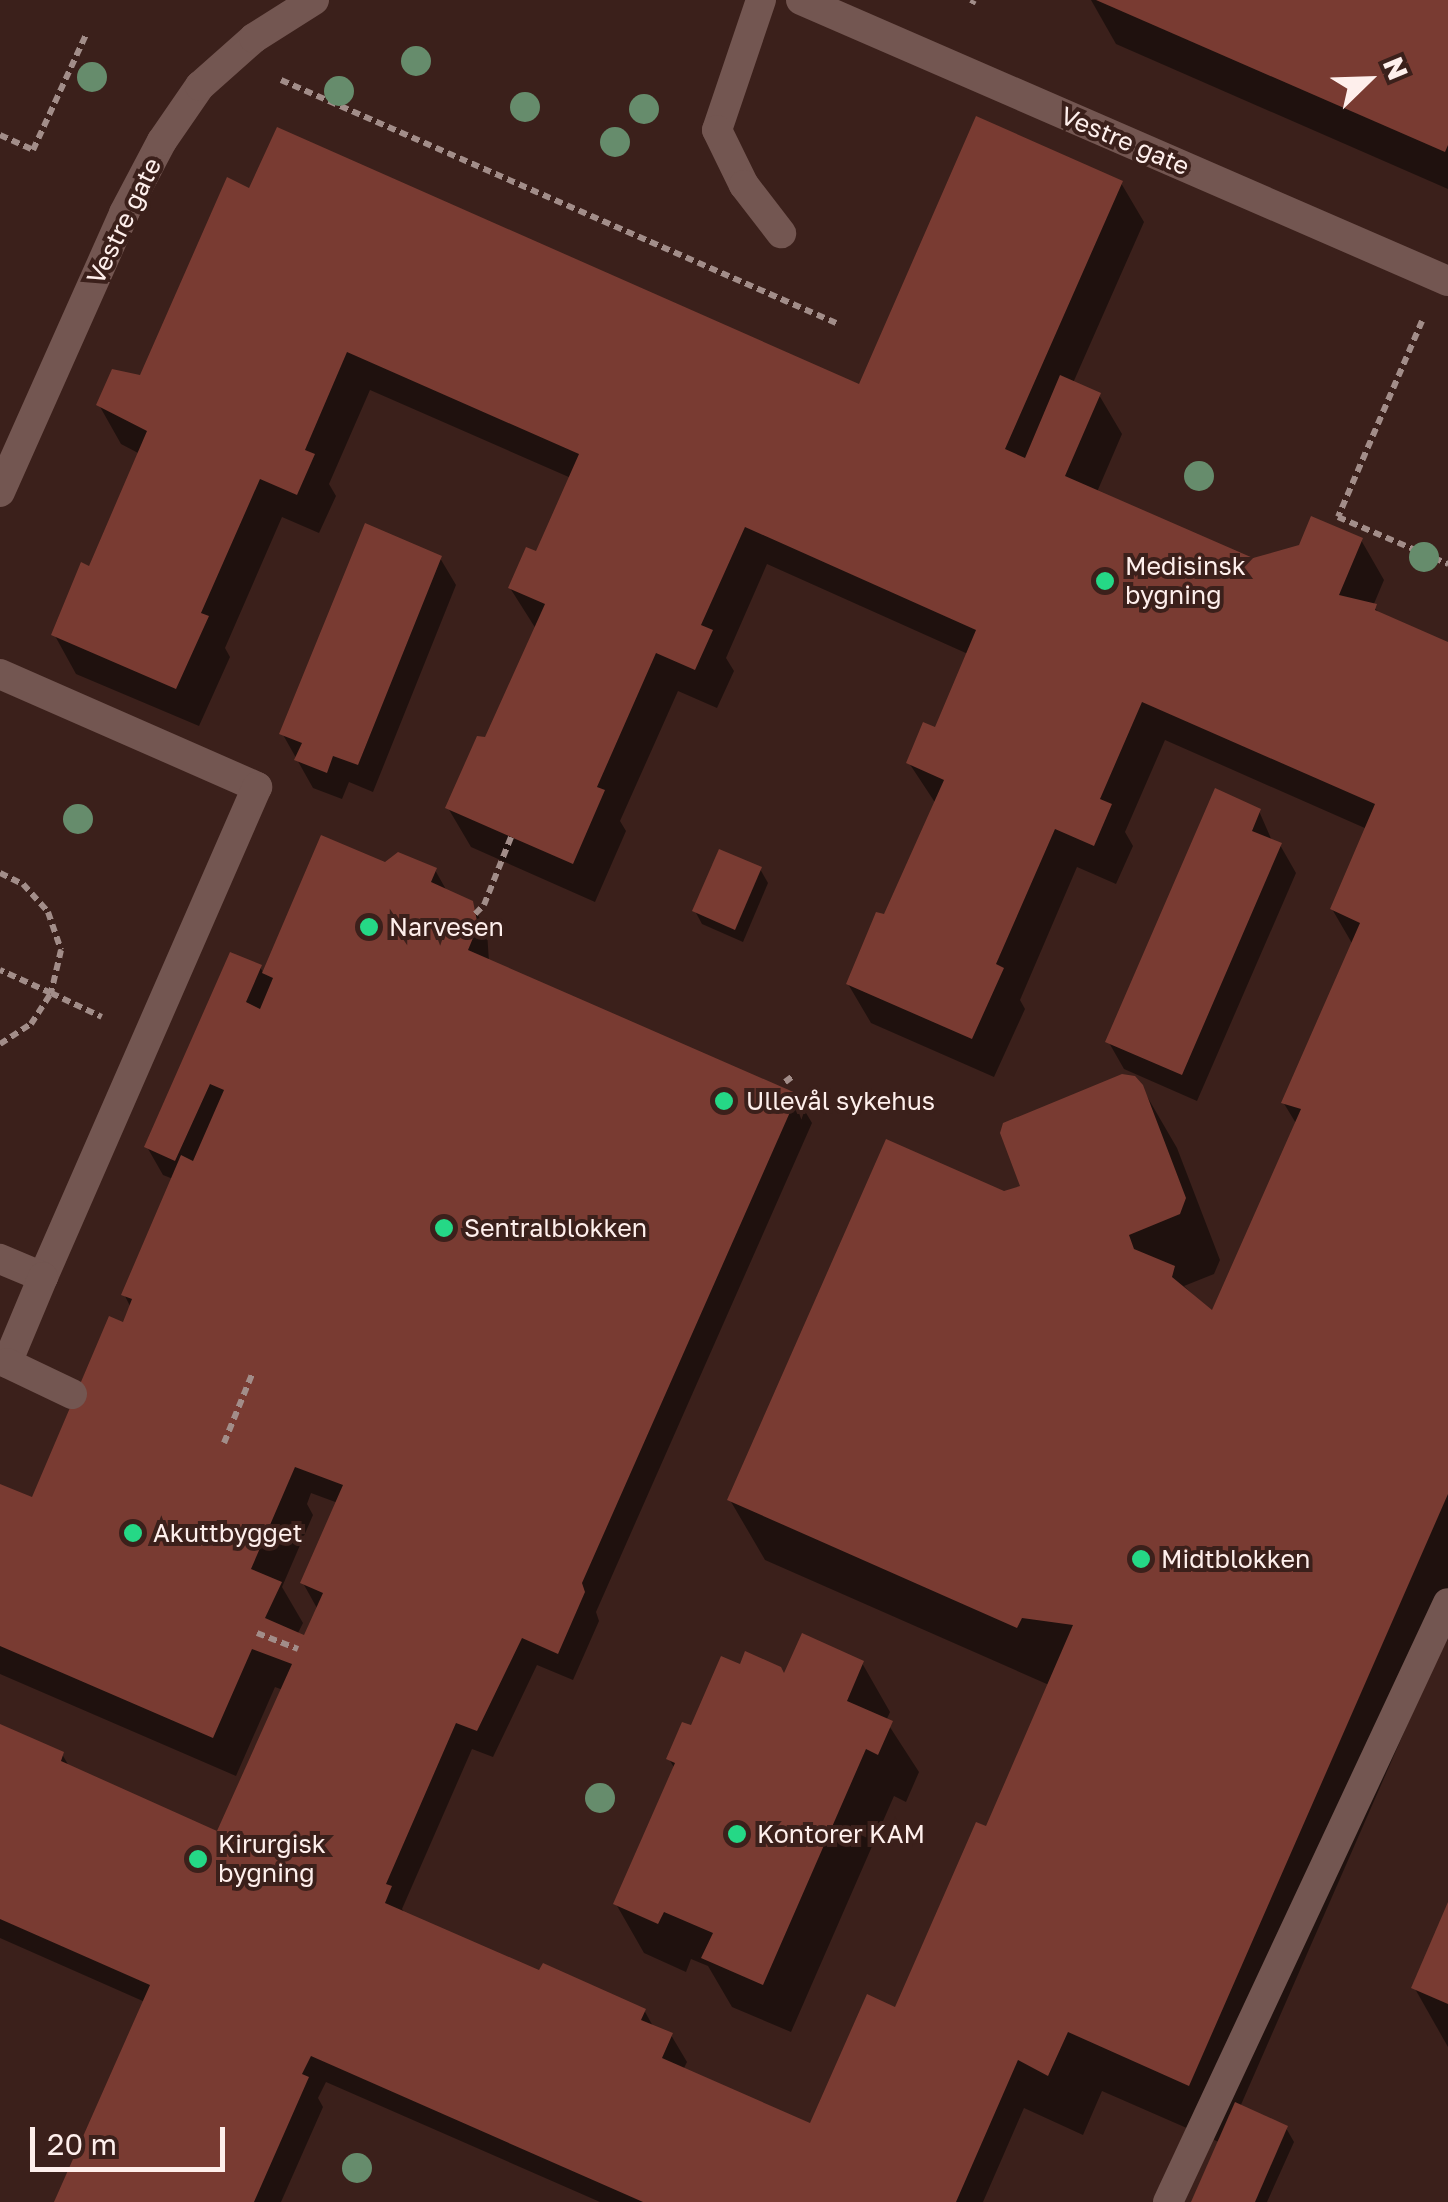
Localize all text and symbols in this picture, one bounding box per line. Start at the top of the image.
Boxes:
north arrow [1318,30,1418,130]
text: N [1377,52,1415,84]
street label: Vestre gate [1056,100,1194,182]
street label: Vestre gate [80,153,168,289]
place label: Medisinsk bygning [1125,552,1246,611]
marker: Medisinsk bygning [1094,570,1116,592]
place label: Narvesen [389,912,504,942]
marker: Narvesen [358,916,380,938]
place label: Ullevål sykehus [746,1086,935,1116]
marker: Ullevål sykehus [711,1088,737,1114]
place label: Sentralblokken [464,1213,647,1243]
marker: Sentralblokken [433,1217,455,1239]
place label: Akuttbygget [153,1518,302,1548]
marker: Akuttbygget [122,1522,144,1544]
place label: Midtblokken [1161,1544,1310,1574]
marker: Midtblokken [1130,1548,1152,1570]
place label: Kontorer KAM [757,1819,925,1849]
marker: Kontorer KAM [726,1823,748,1845]
place label: Kirurgisk bygning [218,1830,326,1889]
marker: Kirurgisk bygning [187,1848,209,1870]
scale bar [35,2107,230,2169]
text: 20 m [47,2126,117,2162]

